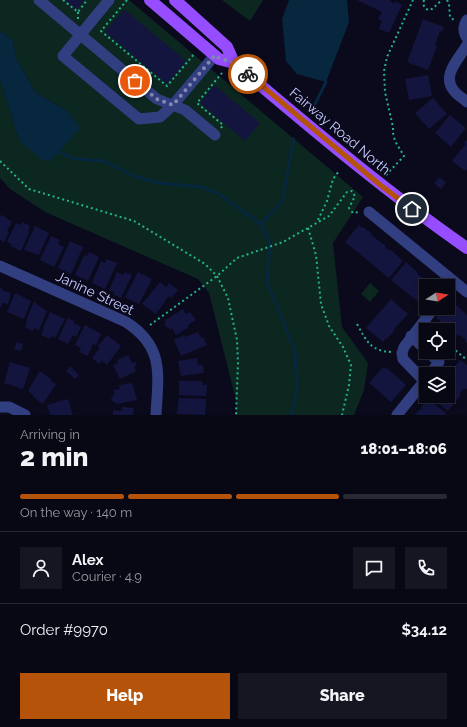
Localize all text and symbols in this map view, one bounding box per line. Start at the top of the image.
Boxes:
courier [228,54,268,94]
icon: bike [237,63,259,85]
pin [118,64,152,98]
icon: bag [124,70,146,92]
street label: Fairway Road North [286,84,394,178]
pin [395,192,429,226]
icon: home [401,198,423,220]
street label: Janine Street [53,268,137,318]
north arrow [419,279,455,315]
map controls [419,279,455,403]
button: locate [419,323,455,359]
button: layers [419,367,455,403]
text: Arriving in [20,427,80,442]
text: 18:01–18:06 [361,440,447,458]
text: 2 min [20,442,88,472]
text: On the way · 140 m [20,505,132,520]
button: person [20,547,62,589]
button: chat [353,547,395,589]
button: phone [405,547,447,589]
text: Alex [72,551,103,569]
text: Courier · 4.9 [72,569,142,584]
text: Order #9970 [20,621,108,639]
text: $34.12 [401,621,447,639]
button: Help [20,673,230,719]
button: Share [238,673,447,719]

